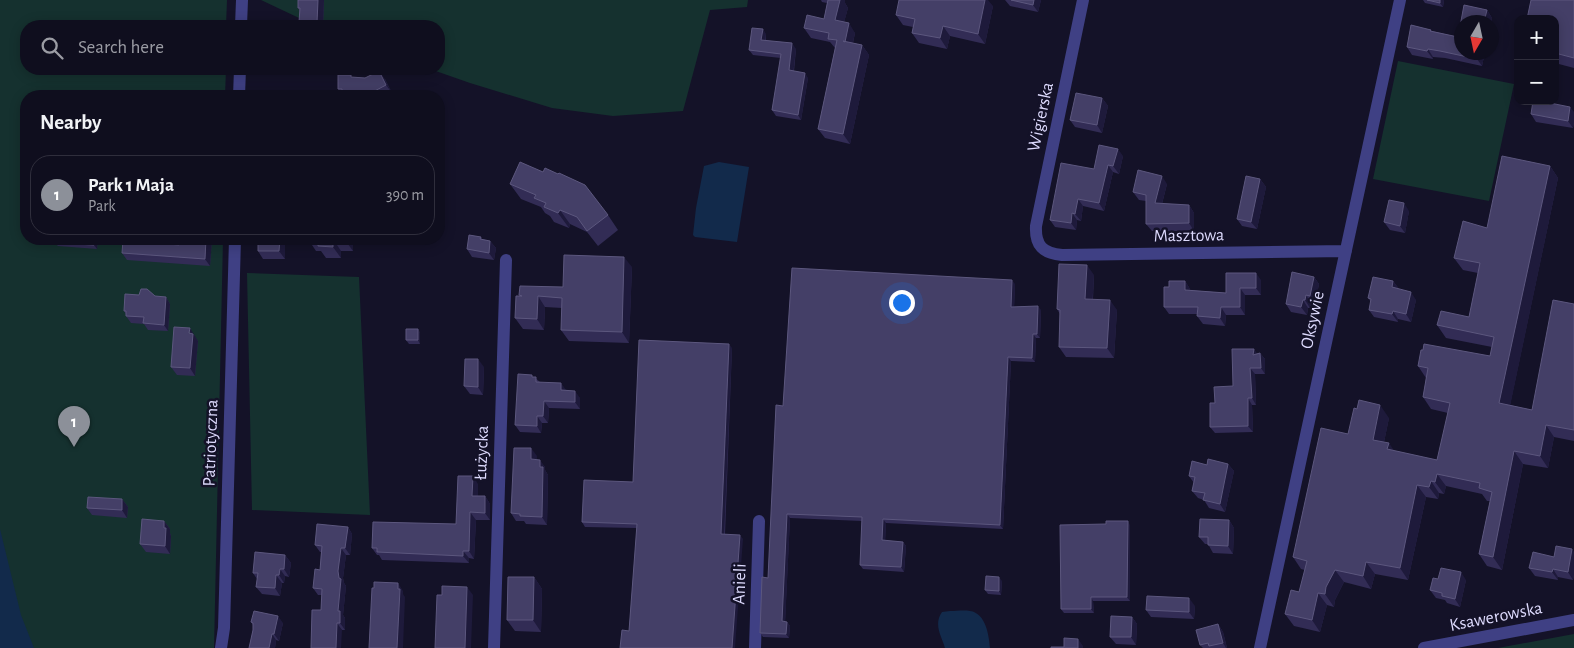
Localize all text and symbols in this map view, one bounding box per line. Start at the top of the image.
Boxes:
north arrow [1454,15,1499,60]
map controls [1514,15,1559,105]
button: + [1514,15,1559,60]
search box [20,20,445,75]
icon: search [38,34,66,62]
text: Search here [78,38,164,57]
button: − [1514,60,1559,105]
street label: Wigierska [1025,81,1057,153]
text: Nearby [40,112,101,133]
text: Park 1 Maja [88,176,174,195]
text: 1 [54,187,60,203]
text: 390 m [386,187,424,203]
text: Park [88,198,116,214]
street label: Masztowa [1154,226,1224,246]
street label: Oksywie [1298,289,1328,351]
your location [889,290,915,316]
street label: Patriotyczna [200,399,222,487]
pin: 1 [58,406,90,447]
street label: Łużycka [472,425,492,481]
street label: Anieli [730,563,750,605]
street label: Ksawerowska [1448,599,1544,635]

